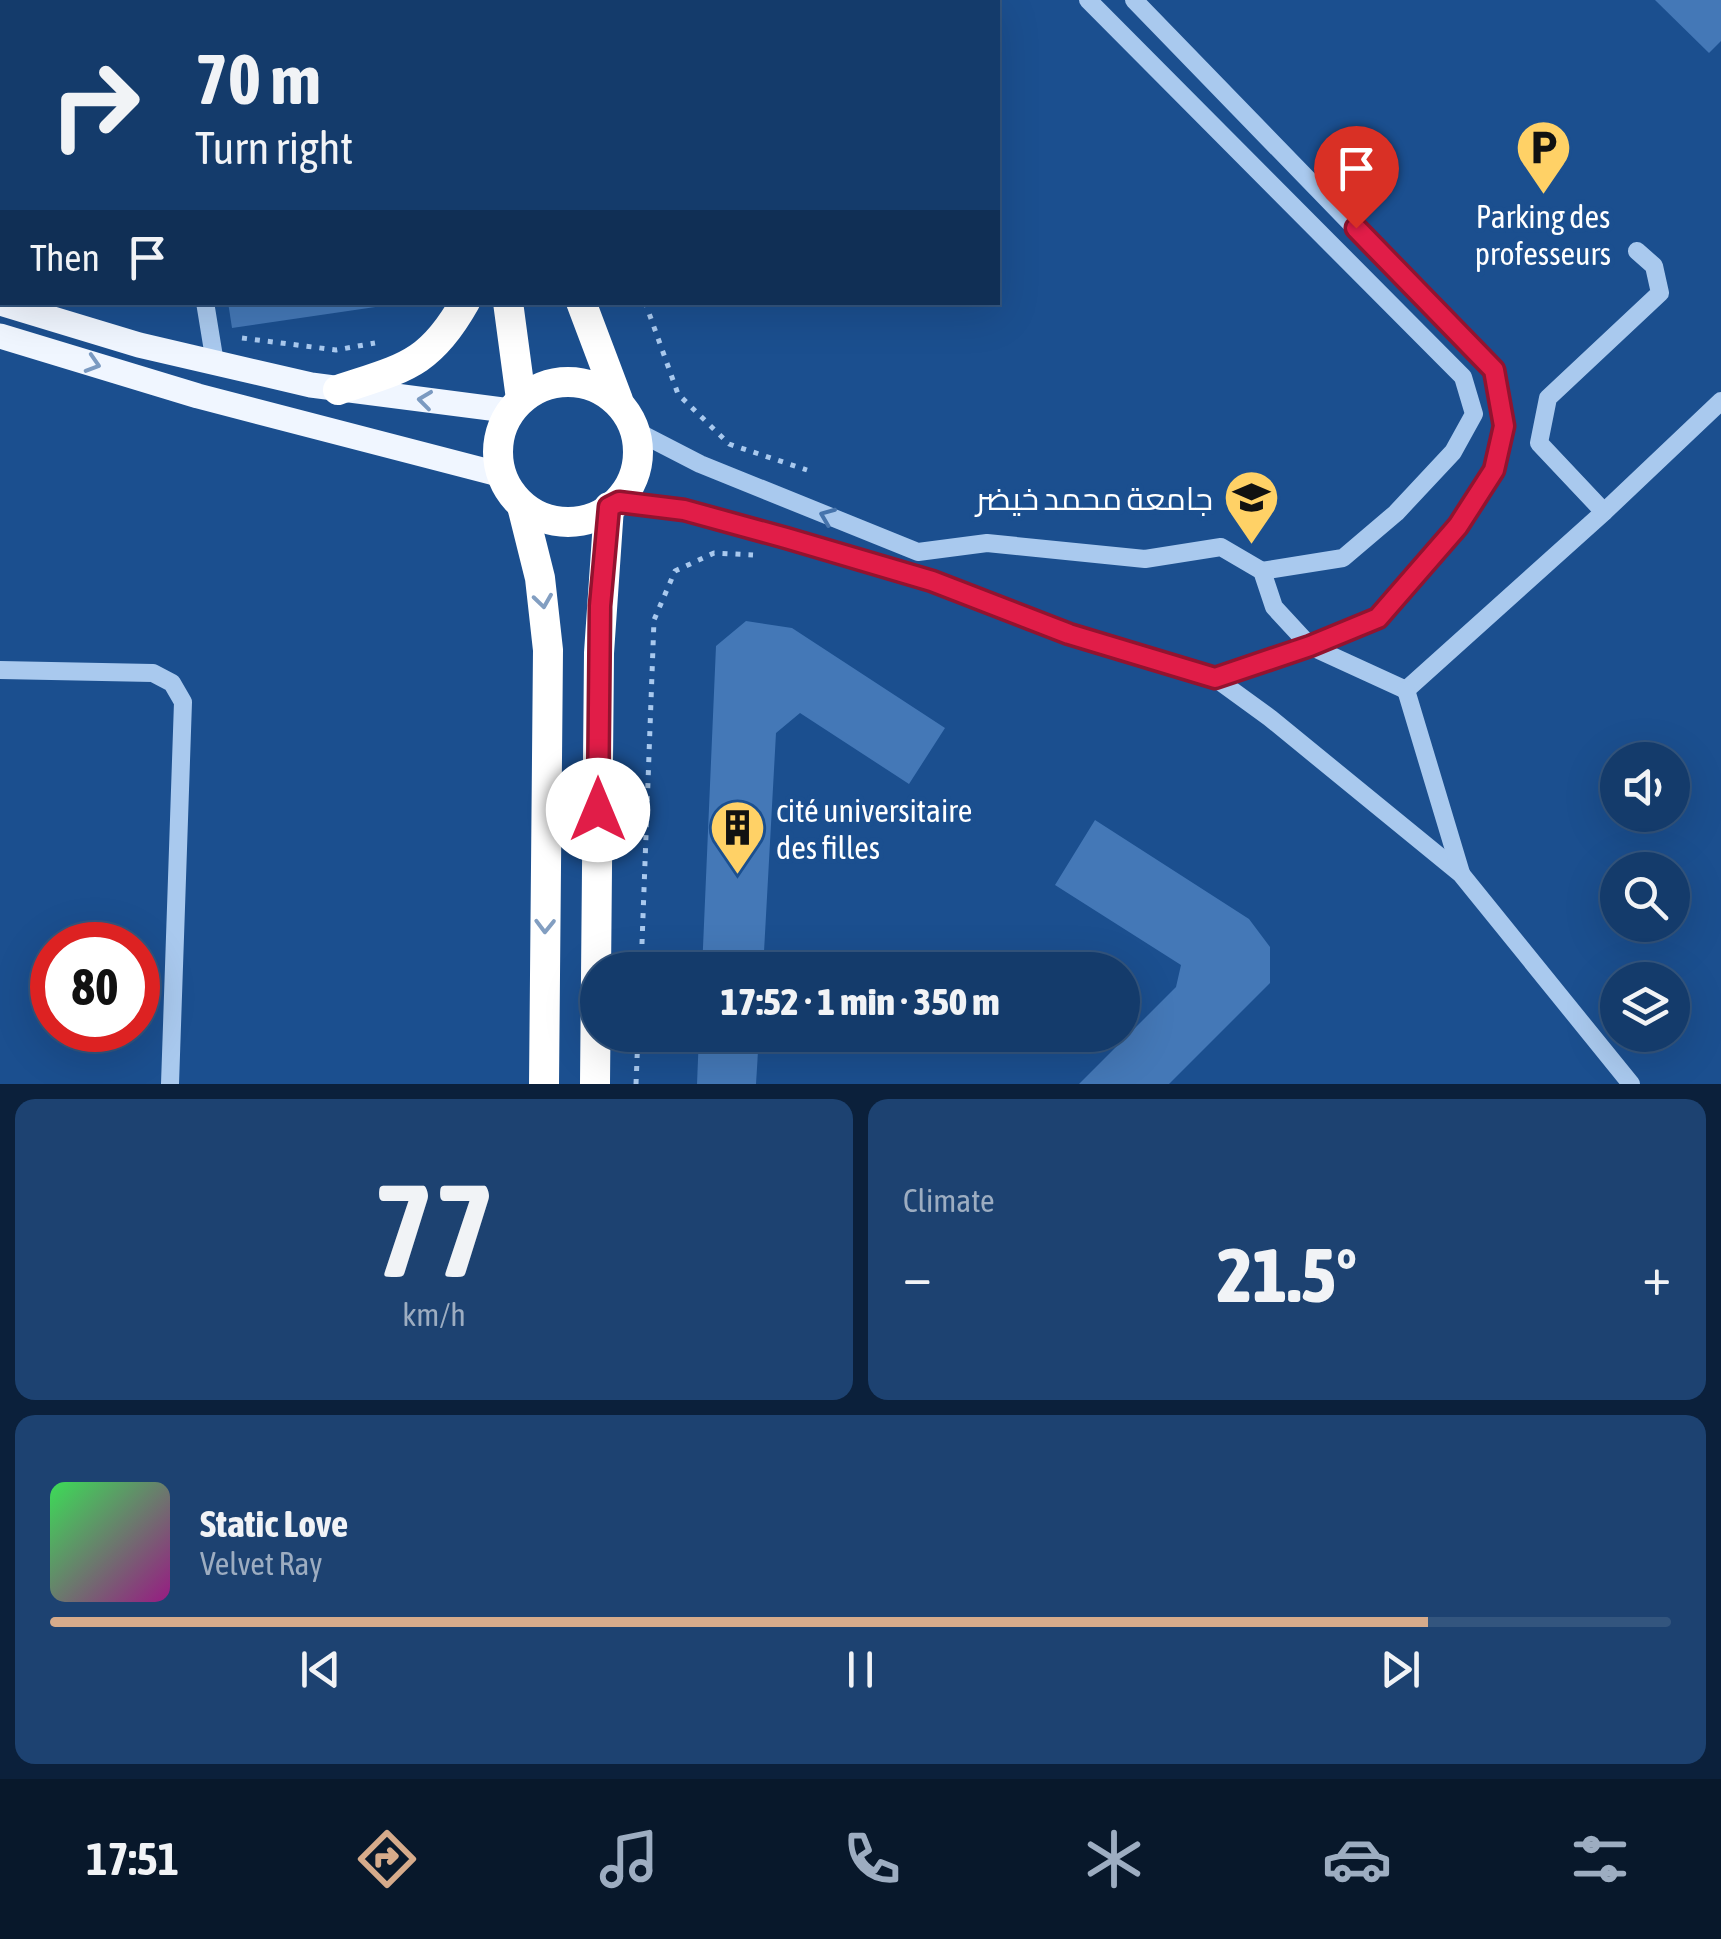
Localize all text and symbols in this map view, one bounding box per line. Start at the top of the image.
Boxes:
text: 70 m [195,39,321,119]
icon: right [30,40,160,170]
parking icon: Parking des professeurs [1513,117,1573,196]
text: Turn right [195,122,353,174]
pin [1314,126,1399,229]
icon: arrive [1329,141,1384,196]
place label: Parking des professeurs [1475,198,1611,272]
icon: arrive [120,230,175,285]
text: Then [30,236,100,279]
one-way arrow [84,352,101,373]
one-way arrow [417,390,433,411]
school or university icon: جامعة محمد خيضر [1222,468,1282,547]
place label: جامعة محمد خيضر [974,480,1213,517]
one-way arrow [819,507,837,527]
one-way arrow [532,594,553,610]
map controls [1600,742,1690,1052]
button: sound [1600,742,1690,832]
position arrow [546,758,650,862]
place label: cité universitaire des filles [776,792,972,866]
building icon: cité universitaire des filles [707,798,767,877]
button: search [1600,852,1690,942]
one-way arrow [535,918,556,934]
speed limit sign: 80 [30,922,160,1052]
button: layers [1600,962,1690,1052]
text: 17:52 · 1 min · 350 m [720,980,1000,1023]
text: 77 [373,1156,495,1305]
text: Climate [903,1182,995,1219]
text: 21.5° [1217,1232,1357,1318]
text: − [903,1244,932,1307]
text: + [1642,1244,1671,1307]
text: km/h [402,1296,466,1333]
text: Static Love [200,1502,348,1545]
text: Velvet Ray [200,1545,322,1582]
icon: previous [293,1642,348,1697]
icon: pause [833,1642,888,1697]
icon: next [1373,1642,1428,1697]
icon: directions [352,1824,422,1894]
icon: music [594,1824,664,1894]
icon: phone [837,1824,907,1894]
icon: climate [1079,1824,1149,1894]
icon: car [1322,1824,1392,1894]
icon: filters [1565,1824,1635,1894]
text: 17:51 [86,1833,179,1885]

